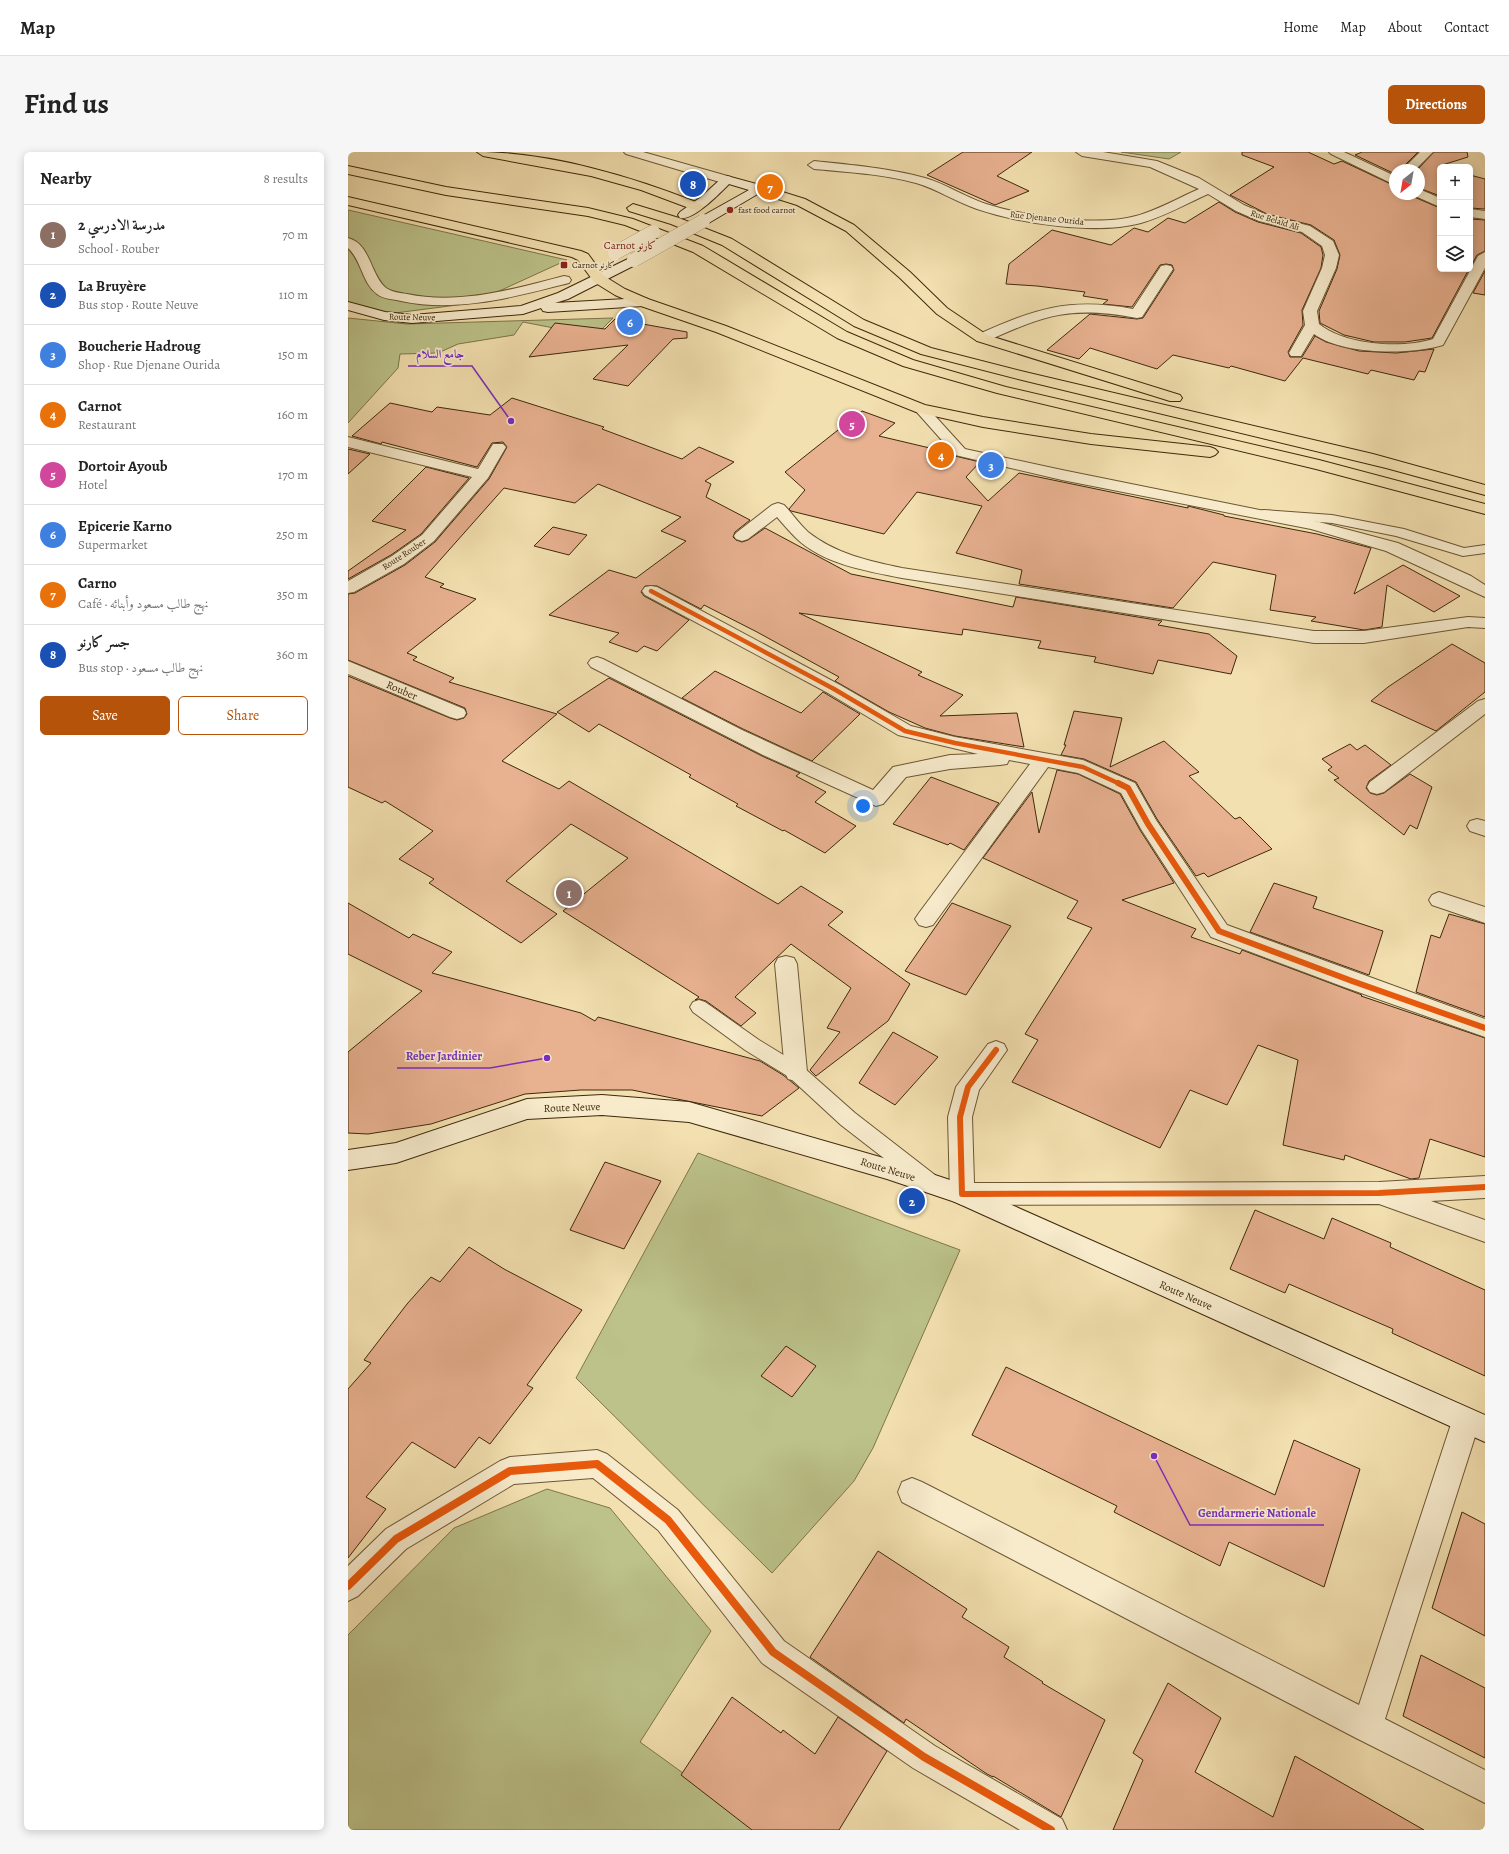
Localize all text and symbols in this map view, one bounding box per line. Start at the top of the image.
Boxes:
text: Map [20,15,55,41]
text: Home [1283,18,1318,37]
text: Map [1340,18,1366,37]
text: About [1388,18,1422,37]
text: Contact [1444,18,1489,37]
text: Find us [24,85,109,123]
button: Directions [1388,85,1485,124]
north arrow [1389,164,1425,200]
map controls [1437,164,1473,272]
button: + [1437,164,1473,200]
text: Nearby [40,167,91,190]
pin: 8 [680,169,706,199]
text: 8 results [264,170,308,187]
pin: 7 [757,172,783,202]
button: − [1437,200,1473,236]
place label: fast food carnot [738,204,796,216]
marker: fast food carnot [725,205,735,215]
street label: Rue Belaïd Ali [1249,207,1301,233]
street label: Rue Djenane Ourida [1009,208,1085,228]
text: مدرسة الادرسي 2 [78,215,165,235]
text: 1 [51,226,55,243]
text: 70 m [282,226,308,243]
button: layers [1437,236,1473,272]
district label: Carnot كارنو [604,238,656,253]
text: School · Rouber [78,240,159,257]
place label: Carnot كارنو [572,259,615,271]
marker: Carnot كارنو [559,260,569,270]
text: La Bruyère [78,276,146,296]
text: 2 [50,286,56,303]
text: 110 m [279,286,308,303]
text: Bus stop · Route Neuve [78,296,198,313]
pin: 6 [617,307,643,337]
street label: Route Neuve [389,311,435,323]
text: Boucherie Hadroug [78,336,201,356]
callout: جامع السلام [408,342,472,366]
text: 3 [50,346,56,363]
text: 150 m [278,346,308,363]
text: جامع السلام [416,346,464,366]
text: Shop · Rue Djenane Ourida [78,356,220,373]
text: Carnot [78,396,122,416]
text: 4 [50,406,56,423]
text: 160 m [277,406,308,423]
pin: 5 [839,409,865,439]
text: Restaurant [78,416,136,433]
pin: 4 [928,440,954,470]
pin: 3 [978,450,1004,480]
text: Dortoir Ayoub [78,456,168,476]
text: 5 [50,466,56,483]
text: 170 m [278,466,308,483]
text: Hotel [78,476,107,493]
text: Epicerie Karno [78,516,172,536]
text: 6 [50,526,56,543]
text: 250 m [276,526,308,543]
street label: Route Rouber [380,535,429,573]
text: Supermarket [78,536,148,553]
text: Carno [78,573,117,593]
text: 7 [50,586,56,603]
text: 350 m [277,586,308,603]
text: Café · نهج طالب مسعود وأبنائه [78,595,208,612]
text: جسر كارنو [78,632,130,652]
text: 8 [50,646,56,663]
text: 360 m [276,646,308,663]
text: Bus stop · نهج طالب مسعود [78,659,203,676]
street label: Rouber [384,677,420,704]
button: Save [40,696,170,735]
button: Share [178,696,308,735]
your location [853,796,873,816]
pin: 1 [556,878,582,908]
callout: Reber Jardinier [397,1044,490,1068]
text: Reber Jardinier [406,1048,482,1064]
street label: Route Neuve [543,1099,601,1116]
street label: Route Neuve [859,1154,917,1185]
pin: 2 [899,1186,925,1216]
street label: Route Neuve [1157,1277,1215,1314]
callout: Gendarmerie Nationale [1190,1501,1324,1525]
text: Gendarmerie Nationale [1198,1505,1316,1521]

